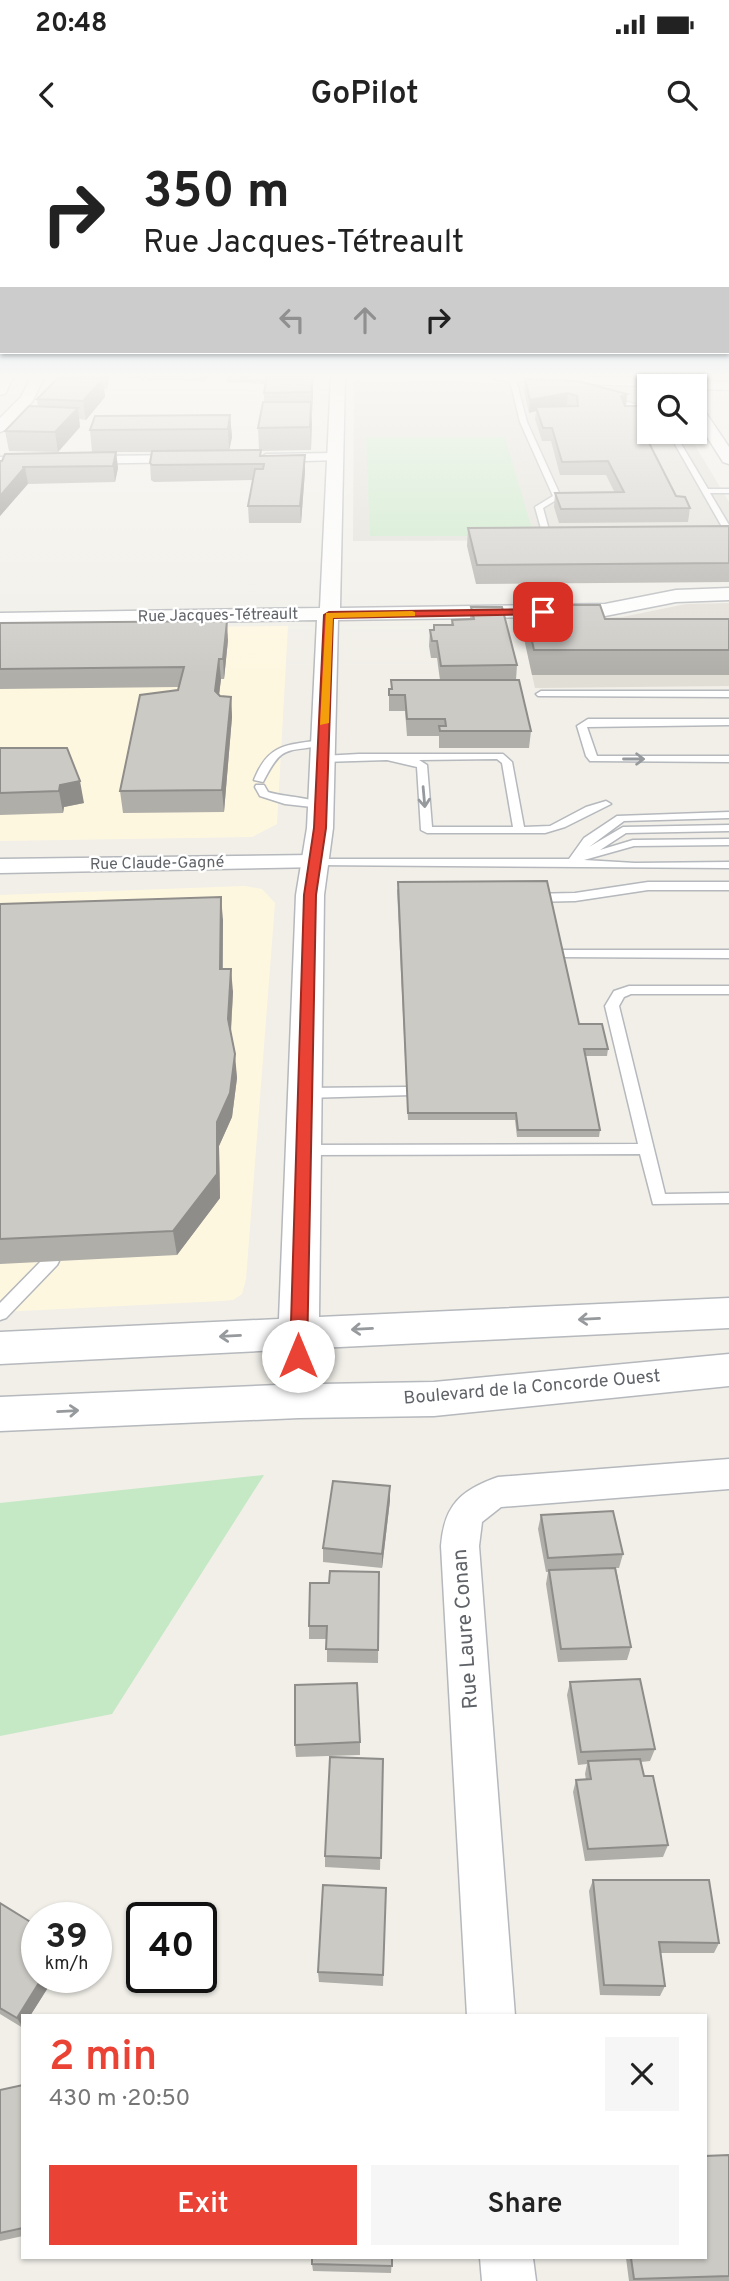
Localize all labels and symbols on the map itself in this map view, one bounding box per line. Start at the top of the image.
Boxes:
pin [513,582,573,642]
street label: Rue Jacques-Tétreault [138,605,298,627]
one-way arrow [622,752,645,766]
one-way arrow [418,785,431,808]
street label: Rue Claude-Gagné [90,853,224,875]
one-way arrow [578,1313,601,1326]
position arrow [261,1319,335,1393]
one-way arrow [351,1323,374,1336]
one-way arrow [219,1330,242,1343]
street label: Boulevard de la Concorde Ouest [403,1365,661,1411]
one-way arrow [56,1404,79,1417]
street label: Rue Laure Conan [447,1548,485,1710]
speed limit sign: 40 [126,1902,217,1993]

